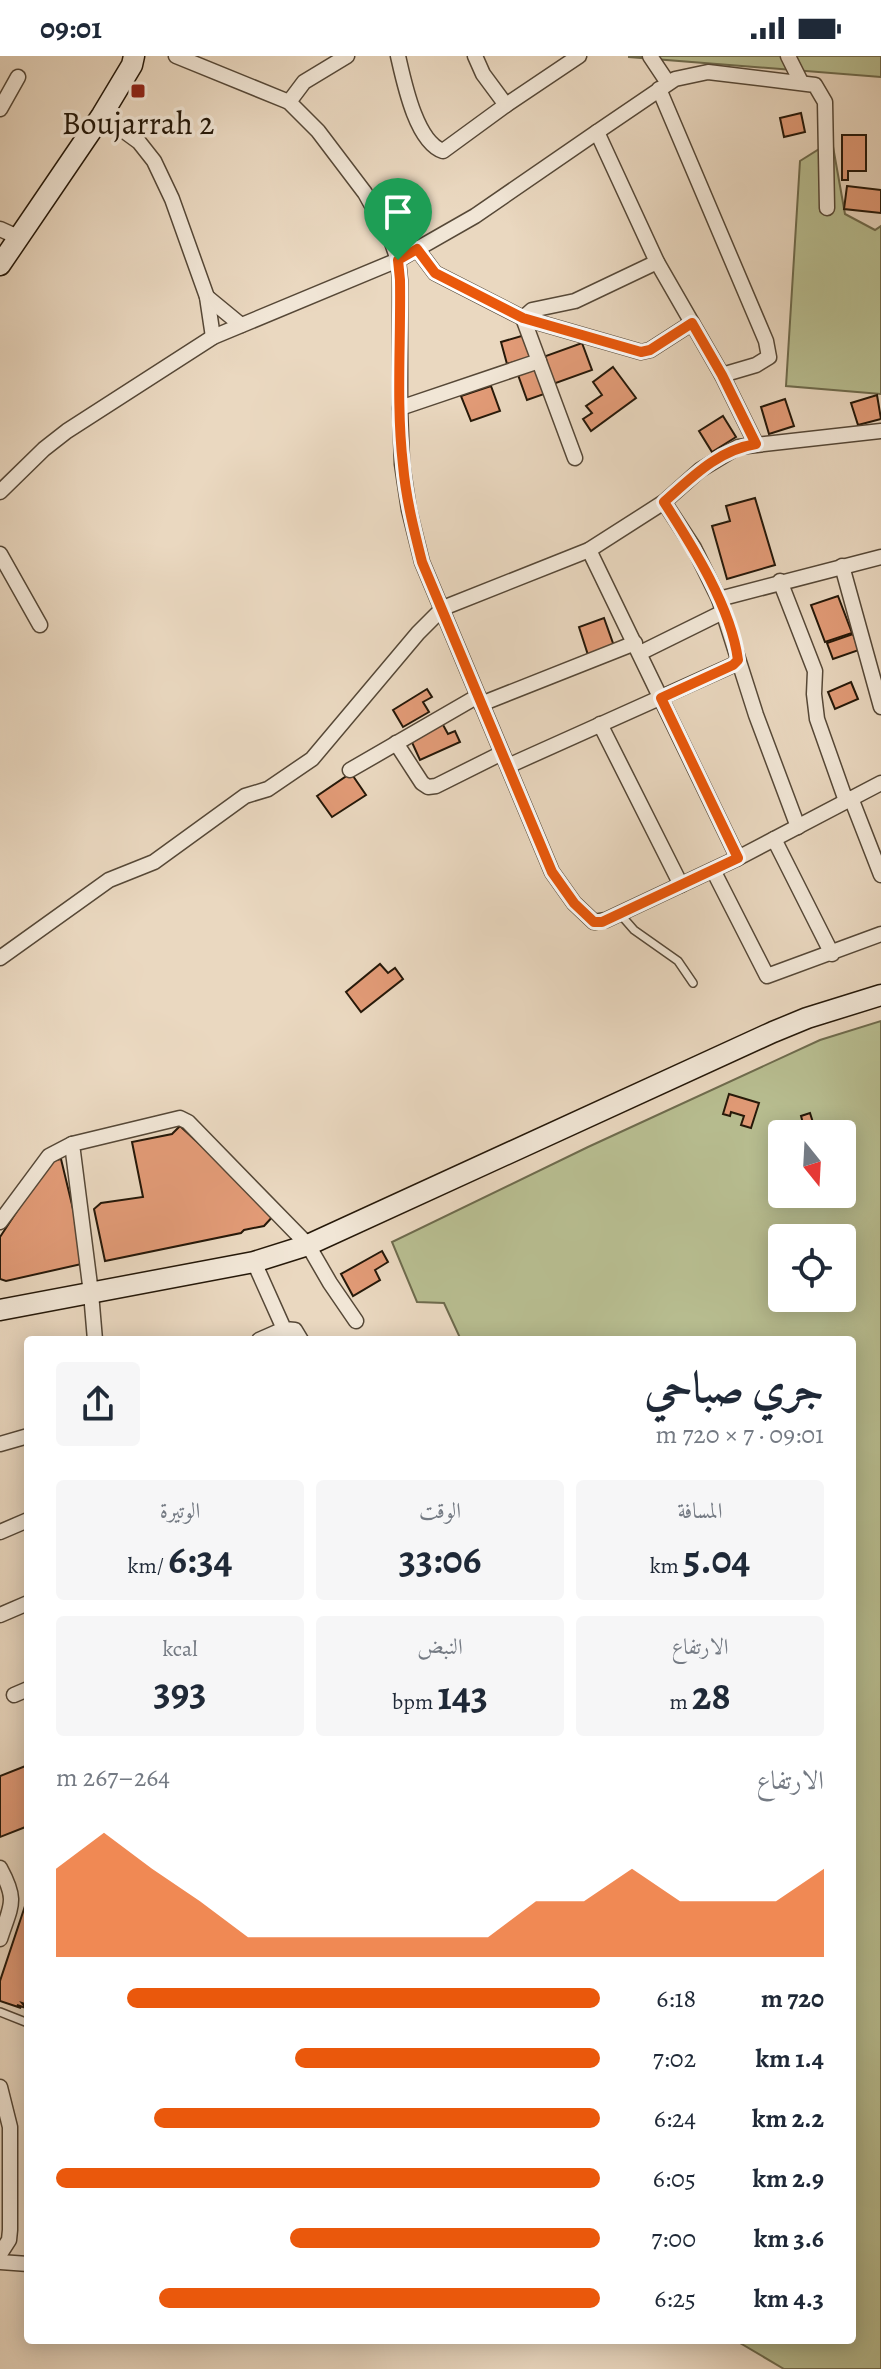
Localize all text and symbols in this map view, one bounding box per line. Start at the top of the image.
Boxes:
text: 09:01 [40,8,102,48]
marker: Boujarrah 2 [129,82,147,100]
place label: Boujarrah 2 [62,101,214,145]
pin [364,178,432,260]
icon: arrive [376,190,420,234]
north arrow [768,1120,856,1208]
map controls [768,1120,856,1312]
button: locate [768,1224,856,1312]
text: جري صباحي [645,1357,824,1417]
button: share [56,1362,140,1446]
text: 09:01 · 7 × 720 m [656,1417,824,1452]
text: الوتيرة [160,1496,200,1526]
text: الوقت [419,1496,461,1526]
text: المسافة [678,1496,722,1526]
text: 6:34 [168,1532,233,1587]
text: 33:06 [399,1532,481,1587]
text: 5.04 [683,1532,750,1587]
text: /km [127,1551,168,1581]
text: km [650,1551,683,1581]
text: النبض [417,1632,463,1662]
text: الارتفاع [671,1632,729,1662]
text: kcal [162,1634,198,1664]
text: 393 [154,1664,206,1719]
text: 143 [438,1668,488,1723]
text: 28 [692,1668,731,1723]
text: bpm [392,1687,438,1717]
text: m [669,1687,692,1717]
text: 264–267 m [56,1760,170,1795]
text: الارتفاع [757,1763,824,1798]
text: 6:18 [656,1981,696,2016]
text: 720 m [761,1981,824,2016]
text: 7:02 [653,2041,696,2076]
text: 1.4 km [756,2041,824,2076]
text: 6:24 [654,2101,696,2136]
text: 2.2 km [752,2101,824,2136]
text: 6:05 [653,2161,696,2196]
text: 2.9 km [752,2161,824,2196]
text: 7:00 [651,2221,696,2256]
text: 3.6 km [754,2221,824,2256]
text: 6:25 [654,2281,696,2316]
text: 4.3 km [754,2281,824,2316]

